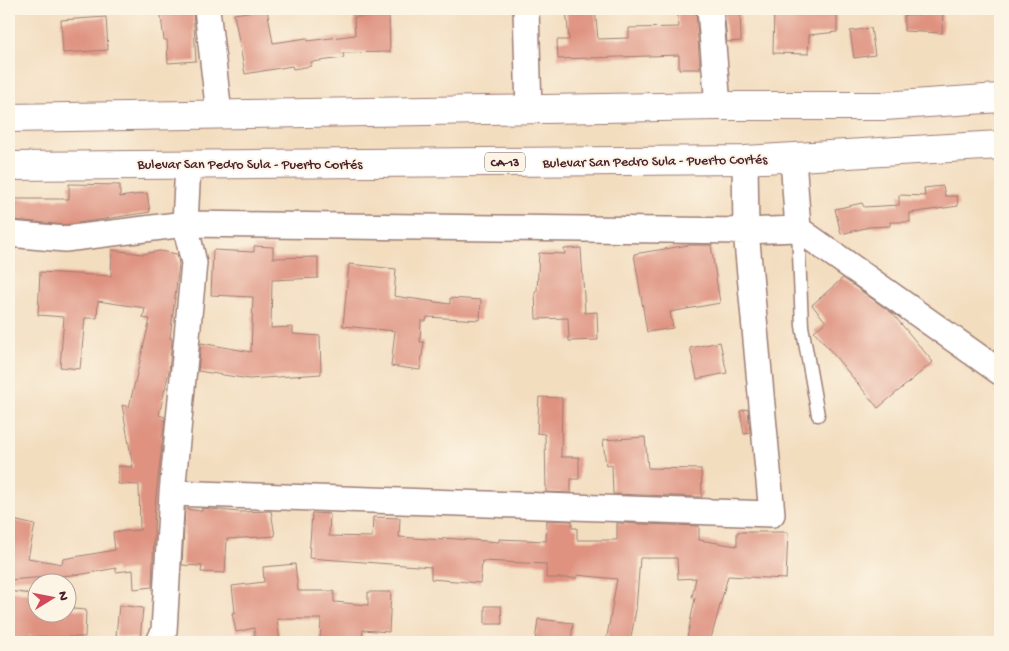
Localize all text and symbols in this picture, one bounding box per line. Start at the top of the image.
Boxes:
road number: CA-13 [485,152,525,172]
street label: Bulevar San Pedro Sula - Puerto Cortés [542,152,768,173]
street label: Bulevar San Pedro Sula - Puerto Cortés [137,157,363,174]
north arrow [28,574,78,624]
text: N [53,590,72,602]

